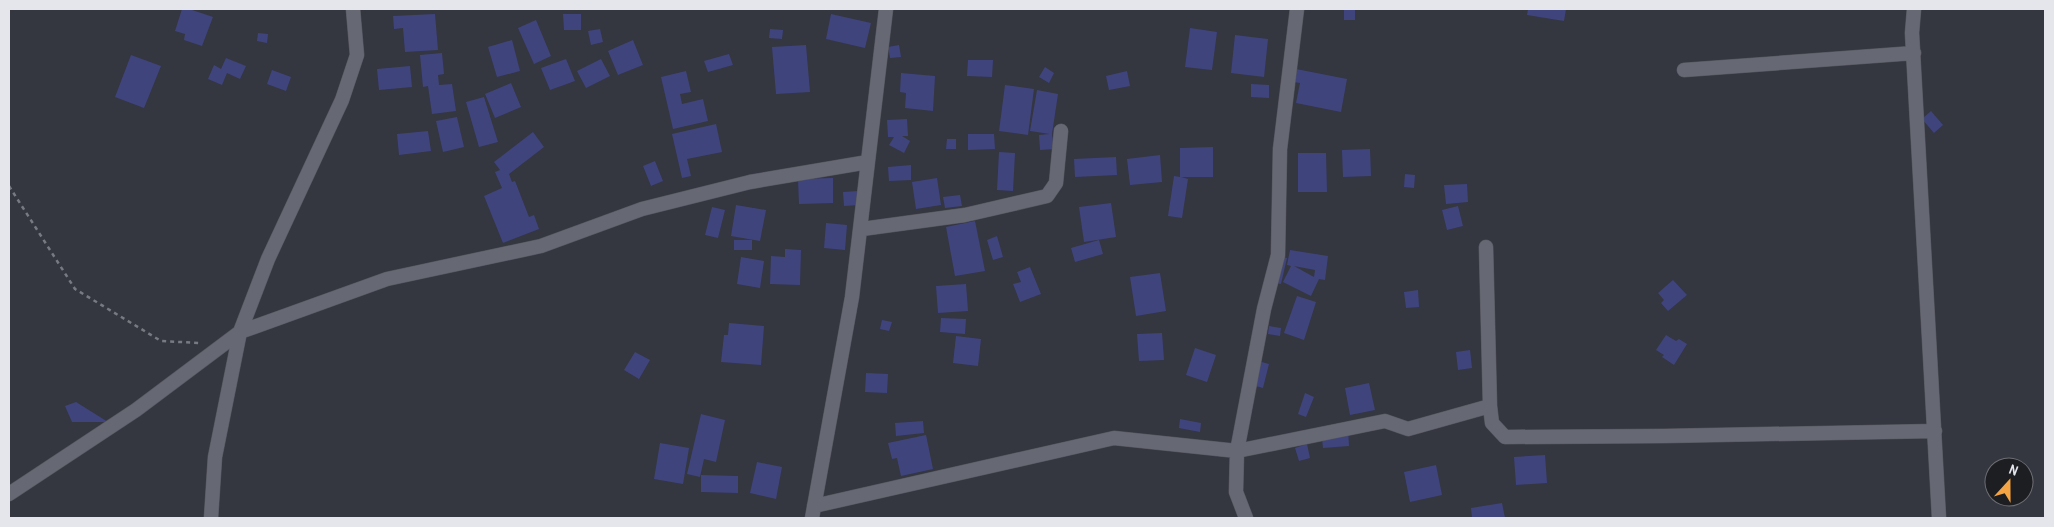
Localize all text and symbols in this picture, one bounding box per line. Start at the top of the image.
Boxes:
north arrow [1984,457,2034,507]
text: N [2007,460,2021,480]

